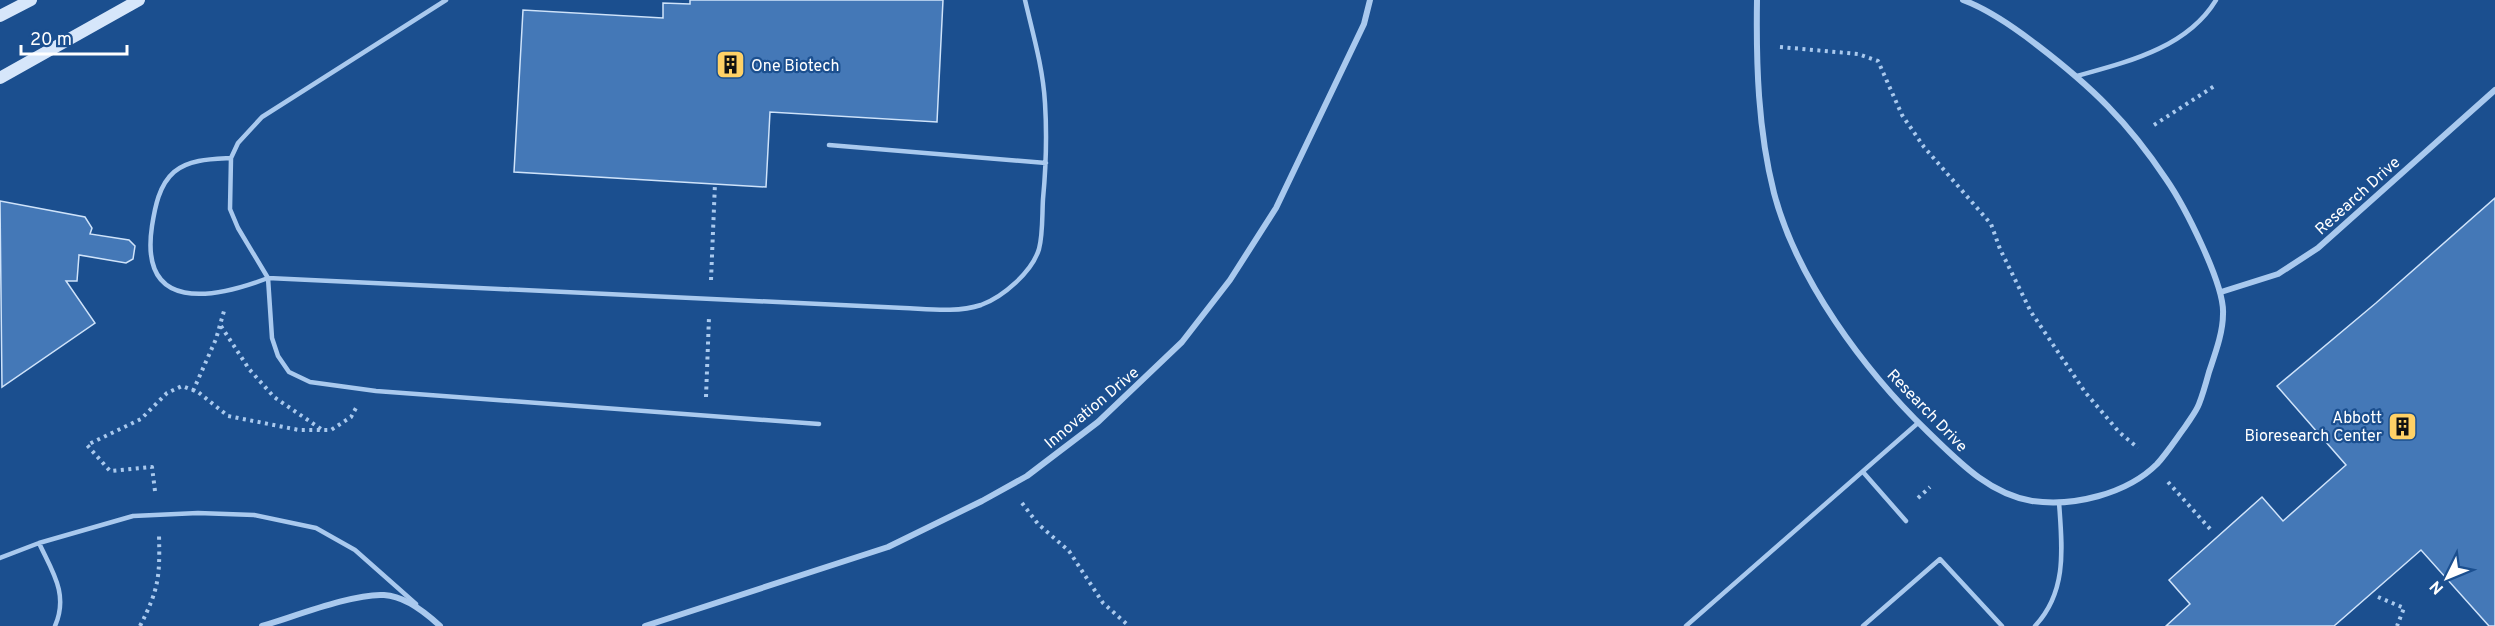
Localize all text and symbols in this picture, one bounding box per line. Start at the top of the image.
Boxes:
scale bar [21,18,128,56]
text: 20 m [30,29,72,52]
building icon: One Biotech [714,49,746,81]
place label: One Biotech [751,57,839,77]
street label: Research Drive [2312,153,2405,240]
street label: Innovation Drive [1041,363,1144,454]
street label: Research Drive [1882,366,1971,457]
place label: Abbott Bioresearch Center [2244,409,2382,447]
building icon: Abbott Bioresearch Center [2387,410,2419,442]
north arrow [2417,548,2477,608]
text: N [2426,576,2449,598]

